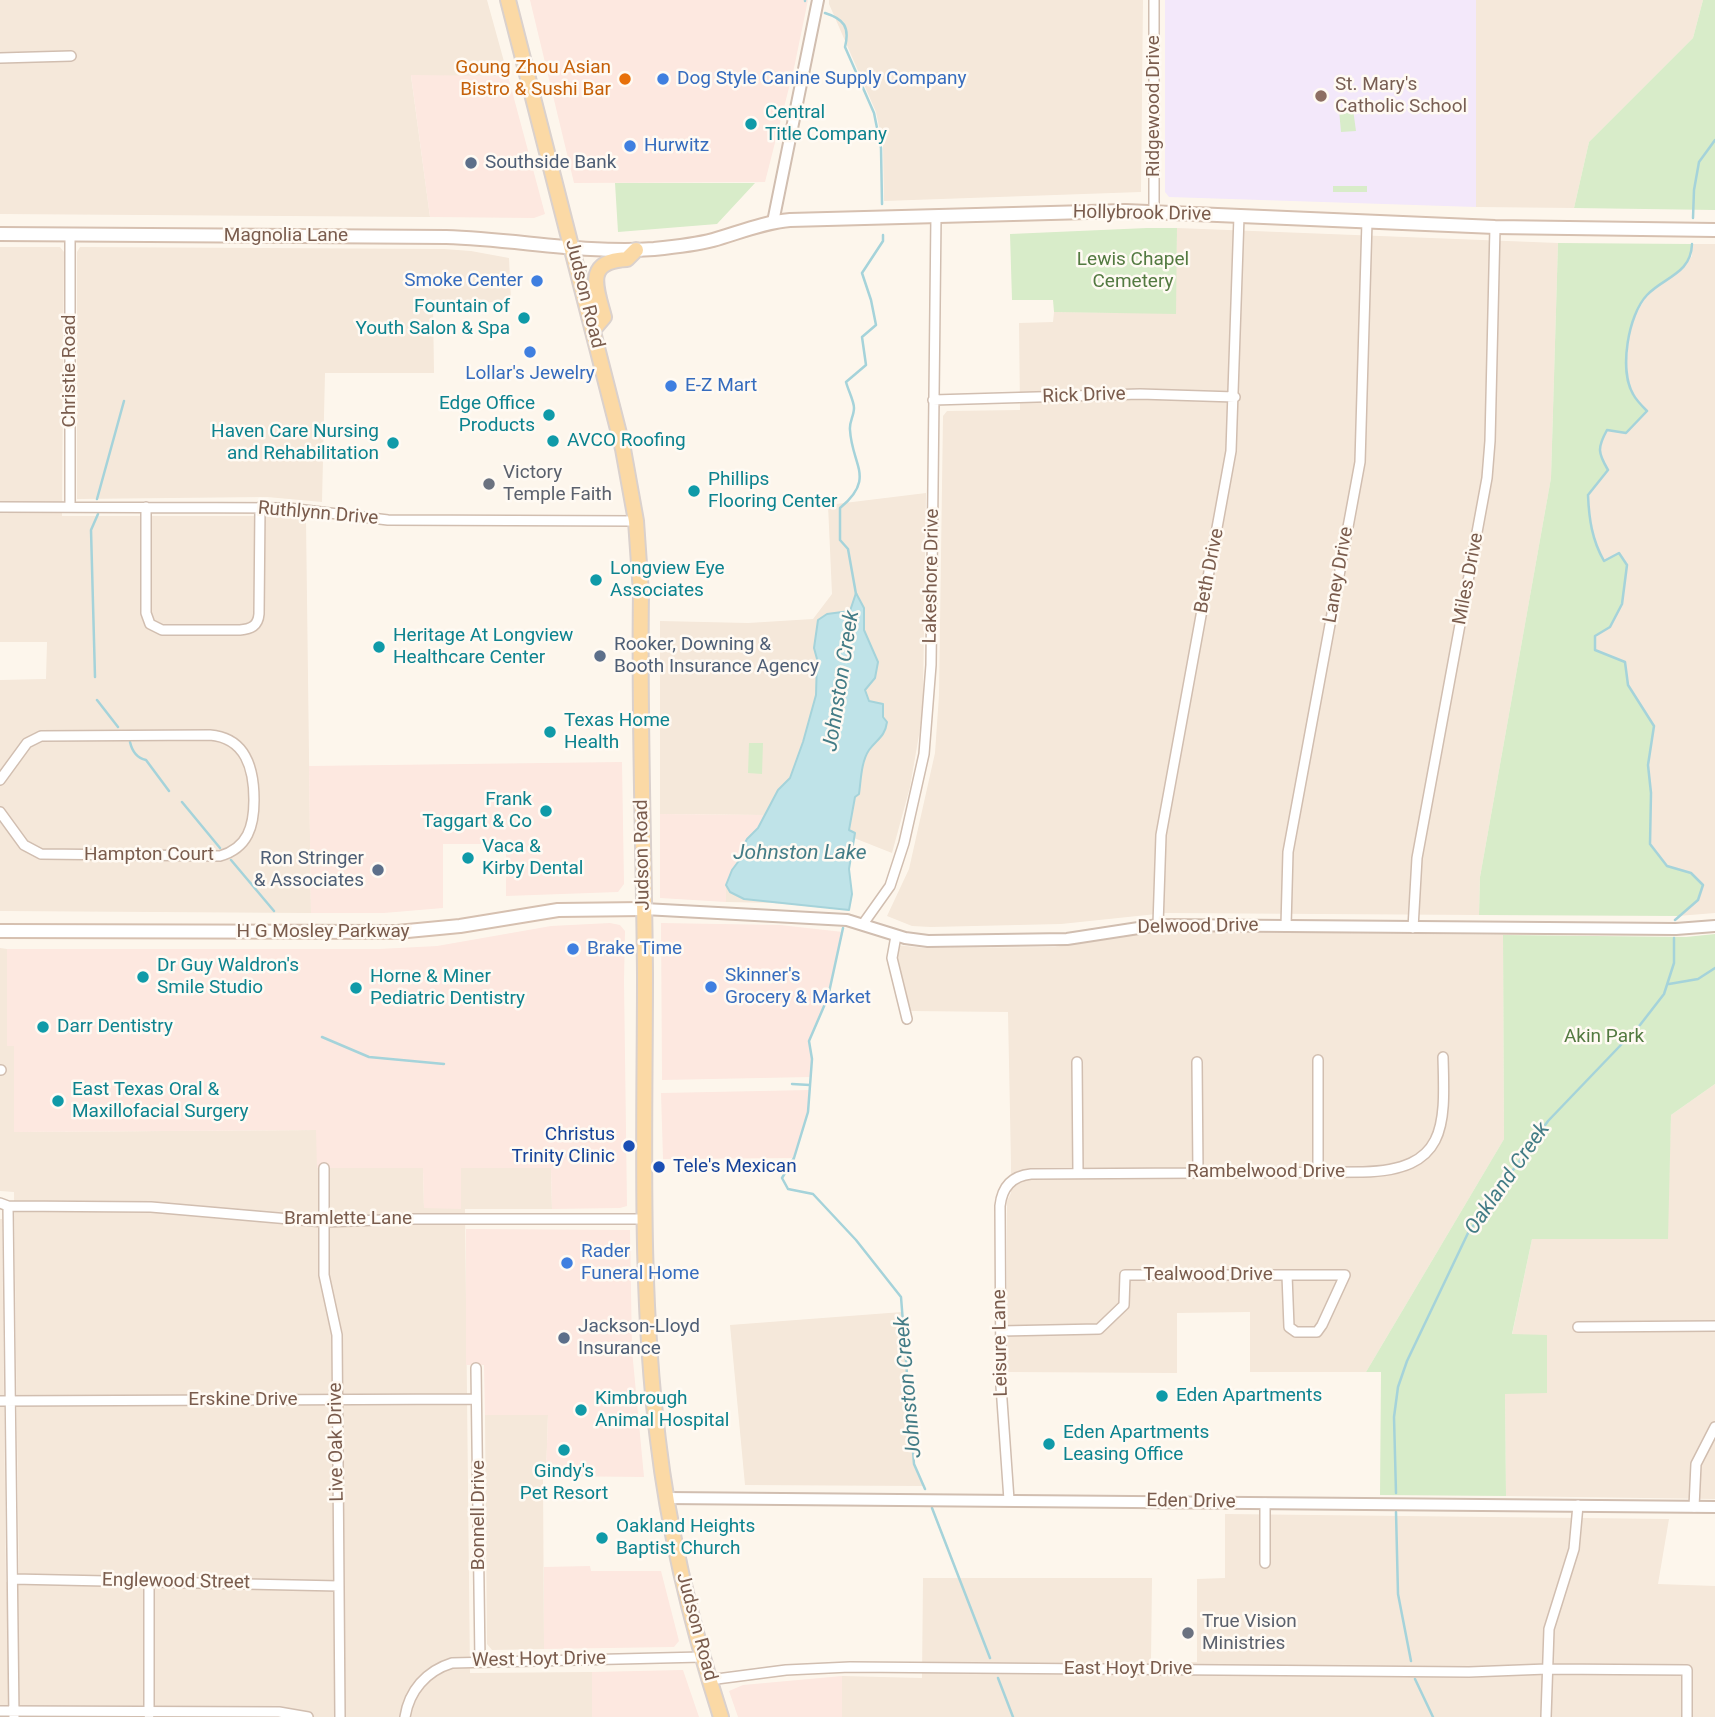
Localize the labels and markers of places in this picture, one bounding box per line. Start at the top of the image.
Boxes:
place label: Goung Zhou Asian Bistro & Sushi Bar [455,57,611,101]
place label: Dog Style Canine Supply Company [677,68,966,90]
marker: Goung Zhou Asian Bistro & Sushi Bar [617,71,633,87]
marker: Dog Style Canine Supply Company [655,71,671,87]
place label: St. Mary's Catholic School [1335,74,1467,118]
marker: St. Mary's Catholic School [1313,88,1329,104]
place label: Central Title Company [765,102,887,146]
marker: Central Title Company [743,116,759,132]
place label: Hurwitz [644,135,709,157]
marker: Hurwitz [622,138,638,154]
place label: Southside Bank [485,152,616,174]
marker: Southside Bank [463,155,479,171]
place label: Smoke Center [404,270,523,292]
marker: Smoke Center [529,273,545,289]
place label: Fountain of Youth Salon & Spa [355,296,510,340]
marker: Fountain of Youth Salon & Spa [516,310,532,326]
marker: Lollar's Jewelry [522,344,538,360]
place label: Lollar's Jewelry [465,363,595,385]
place label: E-Z Mart [685,375,757,397]
marker: E-Z Mart [663,378,679,394]
place label: Edge Office Products [439,393,535,437]
marker: Edge Office Products [541,407,557,423]
place label: Haven Care Nursing and Rehabilitation [211,421,379,465]
place label: AVCO Roofing [567,430,686,452]
marker: AVCO Roofing [545,433,561,449]
marker: Haven Care Nursing and Rehabilitation [385,435,401,451]
place label: Victory Temple Faith [503,462,612,506]
place label: Phillips Flooring Center [708,469,837,513]
marker: Victory Temple Faith [481,476,497,492]
marker: Phillips Flooring Center [686,483,702,499]
place label: Longview Eye Associates [610,558,725,602]
marker: Longview Eye Associates [588,572,604,588]
place label: Heritage At Longview Healthcare Center [393,625,573,669]
place label: Rooker, Downing & Booth Insurance Agency [614,634,819,678]
marker: Heritage At Longview Healthcare Center [371,639,387,655]
marker: Rooker, Downing & Booth Insurance Agency [592,648,608,664]
place label: Texas Home Health [564,710,670,754]
marker: Texas Home Health [542,724,558,740]
place label: Frank Taggart & Co [422,789,532,833]
marker: Frank Taggart & Co [538,803,554,819]
place label: Vaca & Kirby Dental [482,836,583,880]
place label: Ron Stringer & Associates [254,848,364,892]
marker: Vaca & Kirby Dental [460,850,476,866]
marker: Ron Stringer & Associates [370,862,386,878]
place label: Brake Time [587,938,682,960]
marker: Brake Time [565,941,581,957]
place label: Dr Guy Waldron's Smile Studio [157,955,299,999]
place label: Skinner's Grocery & Market [725,965,871,1009]
place label: Horne & Miner Pediatric Dentistry [370,966,525,1010]
marker: Dr Guy Waldron's Smile Studio [135,969,151,985]
marker: Skinner's Grocery & Market [703,979,719,995]
marker: Horne & Miner Pediatric Dentistry [348,980,364,996]
place label: Darr Dentistry [57,1016,173,1038]
marker: Darr Dentistry [35,1019,51,1035]
place label: East Texas Oral & Maxillofacial Surgery [72,1079,249,1123]
marker: East Texas Oral & Maxillofacial Surgery [50,1093,66,1109]
place label: Christus Trinity Clinic [512,1124,615,1168]
marker: Christus Trinity Clinic [621,1138,637,1154]
place label: Tele's Mexican [673,1156,797,1178]
marker: Tele's Mexican [651,1159,667,1175]
place label: Rader Funeral Home [581,1241,699,1285]
marker: Rader Funeral Home [559,1255,575,1271]
place label: Jackson-Lloyd Insurance [578,1316,700,1360]
marker: Jackson-Lloyd Insurance [556,1330,572,1346]
place label: Eden Apartments [1176,1385,1322,1407]
place label: Kimbrough Animal Hospital [595,1388,729,1432]
marker: Eden Apartments [1154,1388,1170,1404]
marker: Kimbrough Animal Hospital [573,1402,589,1418]
place label: Eden Apartments Leasing Office [1063,1422,1209,1466]
marker: Eden Apartments Leasing Office [1041,1436,1057,1452]
marker: Gindy's Pet Resort [556,1442,572,1458]
place label: Gindy's Pet Resort [520,1461,608,1505]
place label: Oakland Heights Baptist Church [616,1516,755,1560]
marker: Oakland Heights Baptist Church [594,1530,610,1546]
place label: True Vision Ministries [1202,1611,1297,1655]
marker: True Vision Ministries [1180,1625,1196,1641]

